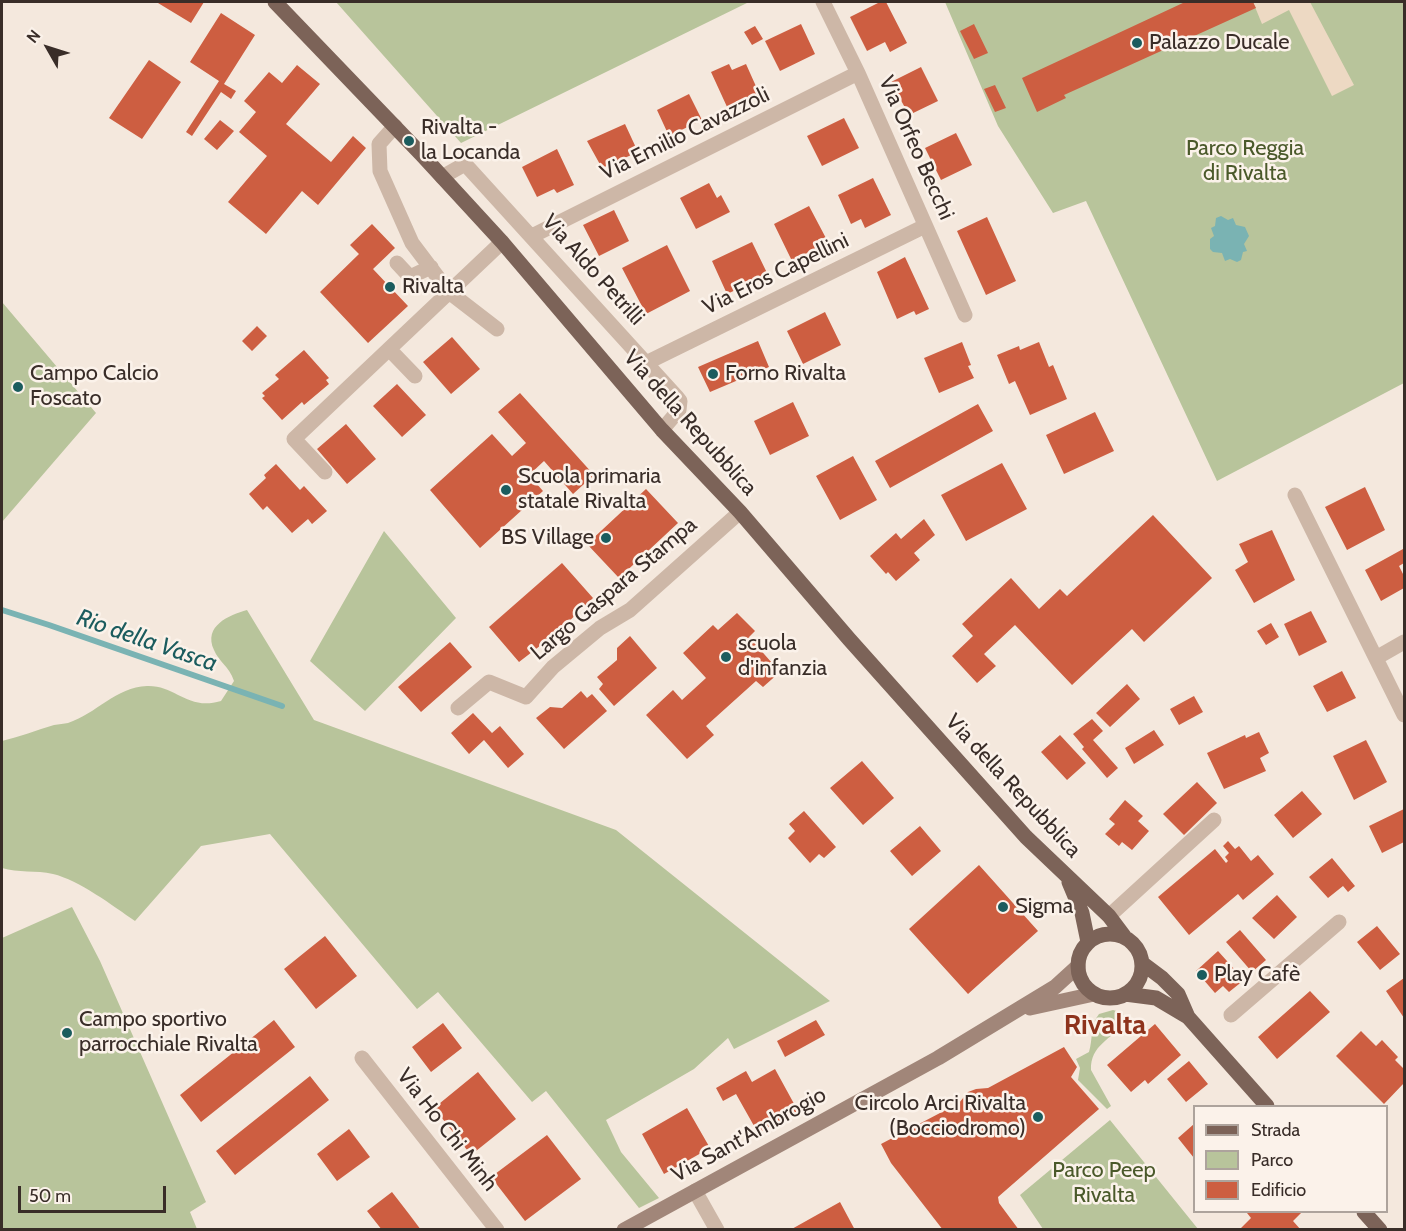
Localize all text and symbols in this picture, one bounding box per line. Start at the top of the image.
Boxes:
north arrow [18,18,78,78]
text: N [23,26,45,47]
place label: Palazzo Ducale [1149,30,1289,56]
marker: Palazzo Ducale [1130,36,1144,50]
street label: Via Orfeo Becchi [873,72,959,224]
street label: Via Emilio Cavazzoli [596,82,774,186]
place label: Rivalta - la Locanda [421,115,520,166]
marker: Rivalta - la Locanda [402,134,416,148]
park label: Parco Reggia di Rivalta [1186,136,1304,188]
street label: Via Aldo Petrilli [536,209,650,331]
street label: Via Eros Capellini [699,227,853,321]
place label: Rivalta [402,274,464,300]
marker: Rivalta [383,280,397,294]
street label: Via della Repubblica [618,345,762,501]
place label: Campo Calcio Foscato [30,361,159,412]
place label: Forno Rivalta [725,361,846,387]
marker: Forno Rivalta [706,367,720,381]
marker: Campo Calcio Foscato [11,380,25,394]
place label: Scuola primaria statale Rivalta [518,464,661,516]
marker: Scuola primaria statale Rivalta [499,483,513,497]
street label: Largo Gaspara Stampa [526,512,702,666]
place label: BS Village [501,525,594,551]
marker: BS Village [599,531,613,545]
water label: Rio della Vasca [73,603,221,679]
place label: scuola d'infanzia [738,631,827,682]
marker: scuola d'infanzia [719,650,733,664]
street label: Via della Repubblica [940,709,1086,863]
place label: Sigma [1015,894,1073,920]
marker: Sigma [996,900,1010,914]
place label: Play Cafè [1214,962,1300,988]
marker: Play Cafè [1195,968,1209,982]
place label: Campo sportivo parrocchiale Rivalta [79,1007,258,1058]
district label: Rivalta [1064,1009,1146,1043]
marker: Campo sportivo parrocchiale Rivalta [60,1026,74,1040]
street label: Via Ho Chi Minh [391,1063,503,1197]
street label: Via Sant'Ambrogio [667,1082,831,1188]
place label: Circolo Arci Rivalta (Bocciodromo) [854,1091,1026,1142]
legend [1193,1105,1388,1213]
marker: Circolo Arci Rivalta (Bocciodromo) [1031,1110,1045,1124]
text: Strada [1251,1119,1300,1141]
text: Parco [1251,1149,1293,1171]
park label: Parco Peep Rivalta [1052,1158,1156,1210]
scale bar [21,1174,170,1212]
text: Edificio [1251,1179,1306,1201]
text: 50 m [29,1185,71,1207]

